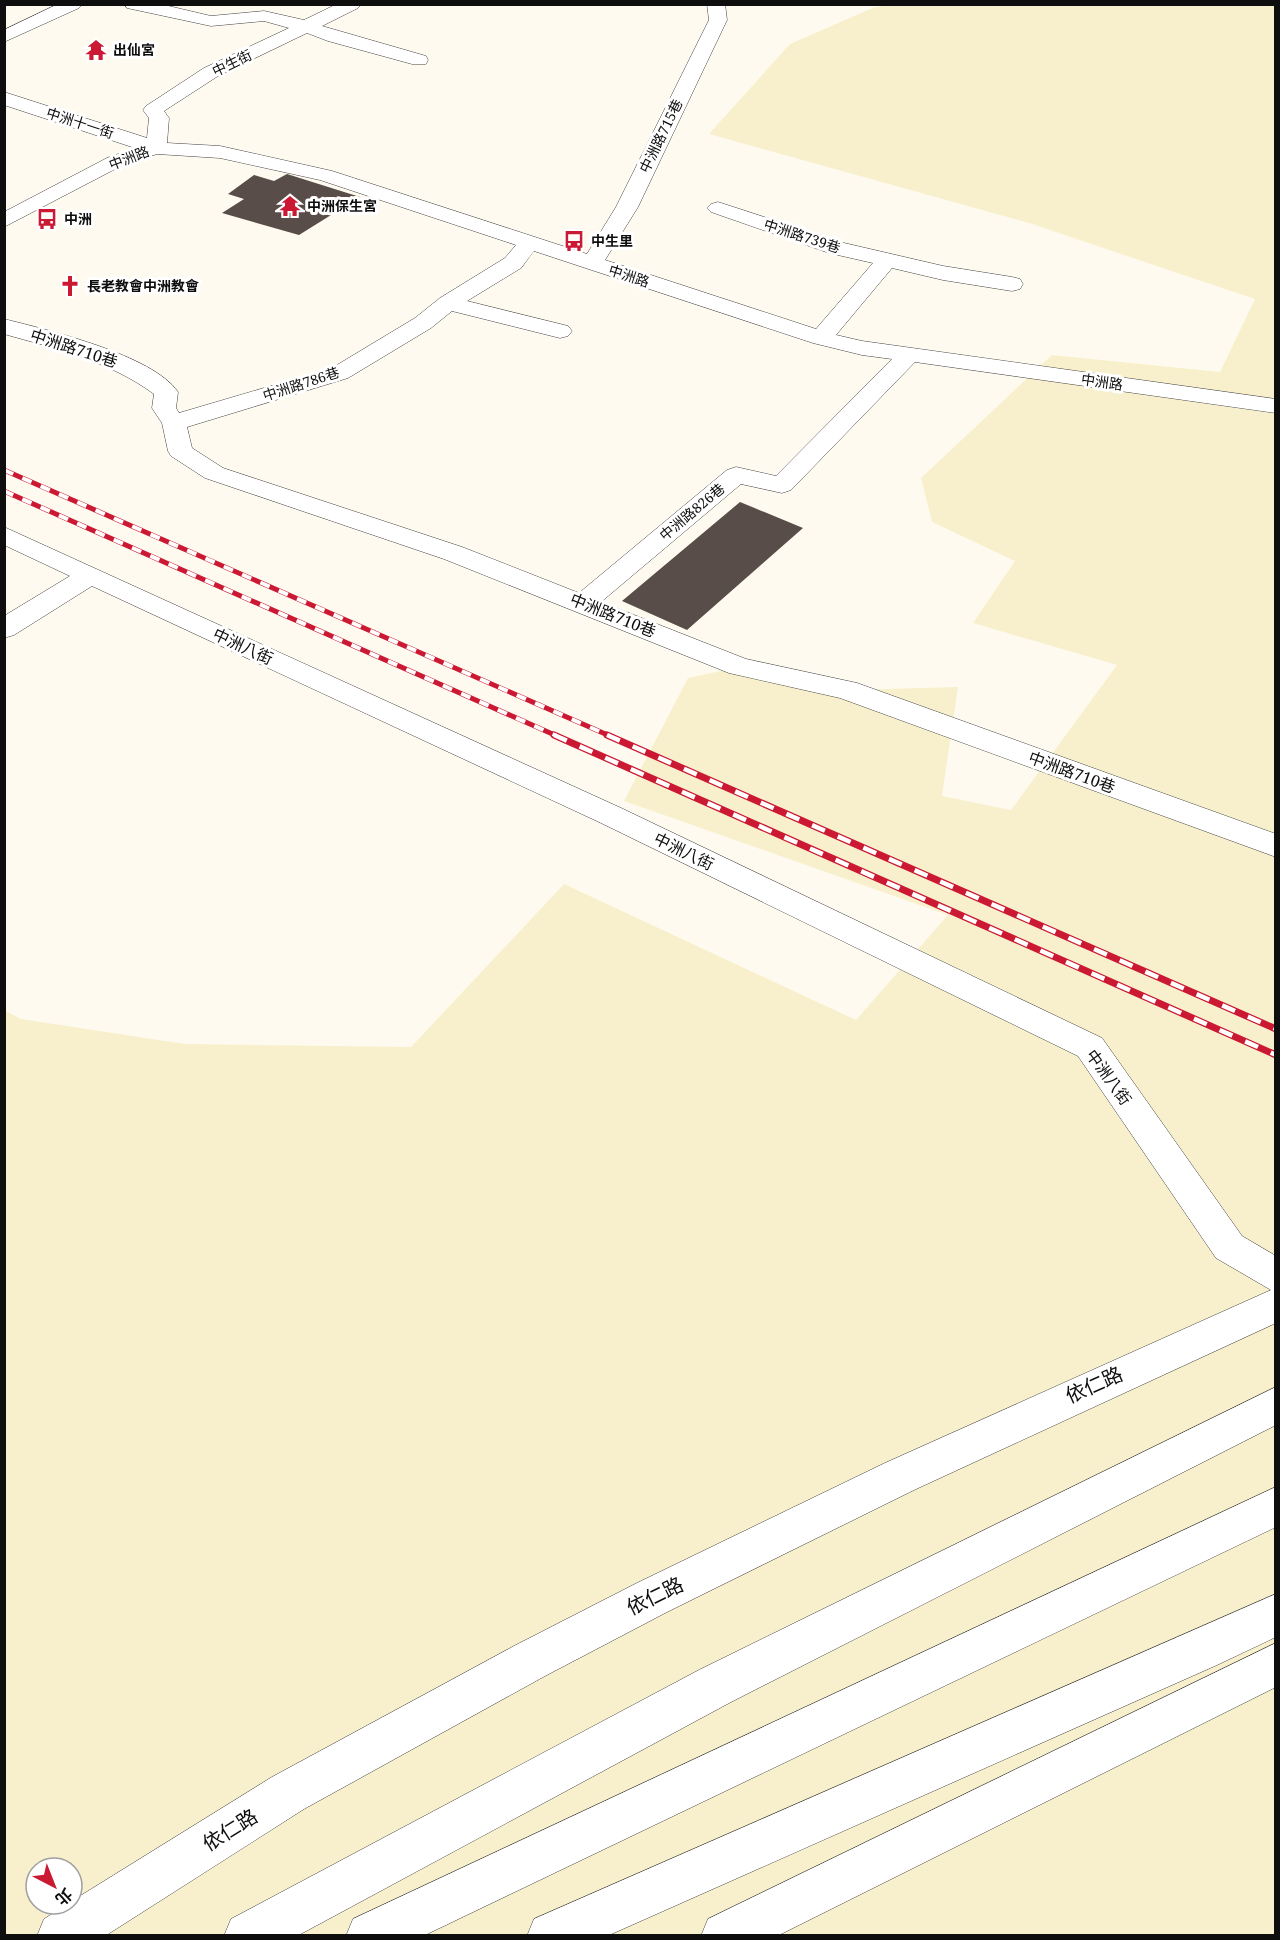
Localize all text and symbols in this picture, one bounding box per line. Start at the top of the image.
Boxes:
temple icon: 出仙宮 [84,38,108,62]
place label: 出仙宮 [113,40,155,59]
street label: 中生街 [209,45,255,80]
street label: 中洲路715巷 [635,96,687,176]
street label: 中洲十一街 [44,103,116,142]
street label: 中洲路 [106,141,152,174]
temple icon: 中洲保生宮 [278,194,302,218]
place label: 中洲保生宮 [307,196,377,215]
bus stop icon: 中洲 [35,207,59,231]
place label: 中洲 [64,209,92,228]
street label: 中洲路739巷 [761,214,843,257]
bus stop icon: 中生里 [562,229,586,253]
place label: 中生里 [591,231,633,250]
street label: 中洲路 [606,260,652,291]
church icon: 長老教會中洲教會 [58,274,82,298]
place label: 長老教會中洲教會 [87,276,199,295]
street label: 中洲路710巷 [27,324,121,372]
street label: 中洲路786巷 [260,362,342,405]
street label: 中洲路 [1080,369,1124,394]
street label: 中洲路826巷 [655,479,728,544]
street label: 中洲路710巷 [567,588,659,642]
street label: 中洲八街 [209,623,277,669]
street label: 中洲路710巷 [1026,746,1118,798]
street label: 中洲八街 [650,827,718,875]
street label: 中洲八街 [1081,1045,1137,1109]
street label: 依仁路 [1061,1360,1127,1409]
street label: 依仁路 [622,1570,688,1621]
street label: 依仁路 [197,1802,262,1857]
north arrow [24,1856,84,1916]
text: 北 [51,1884,77,1911]

